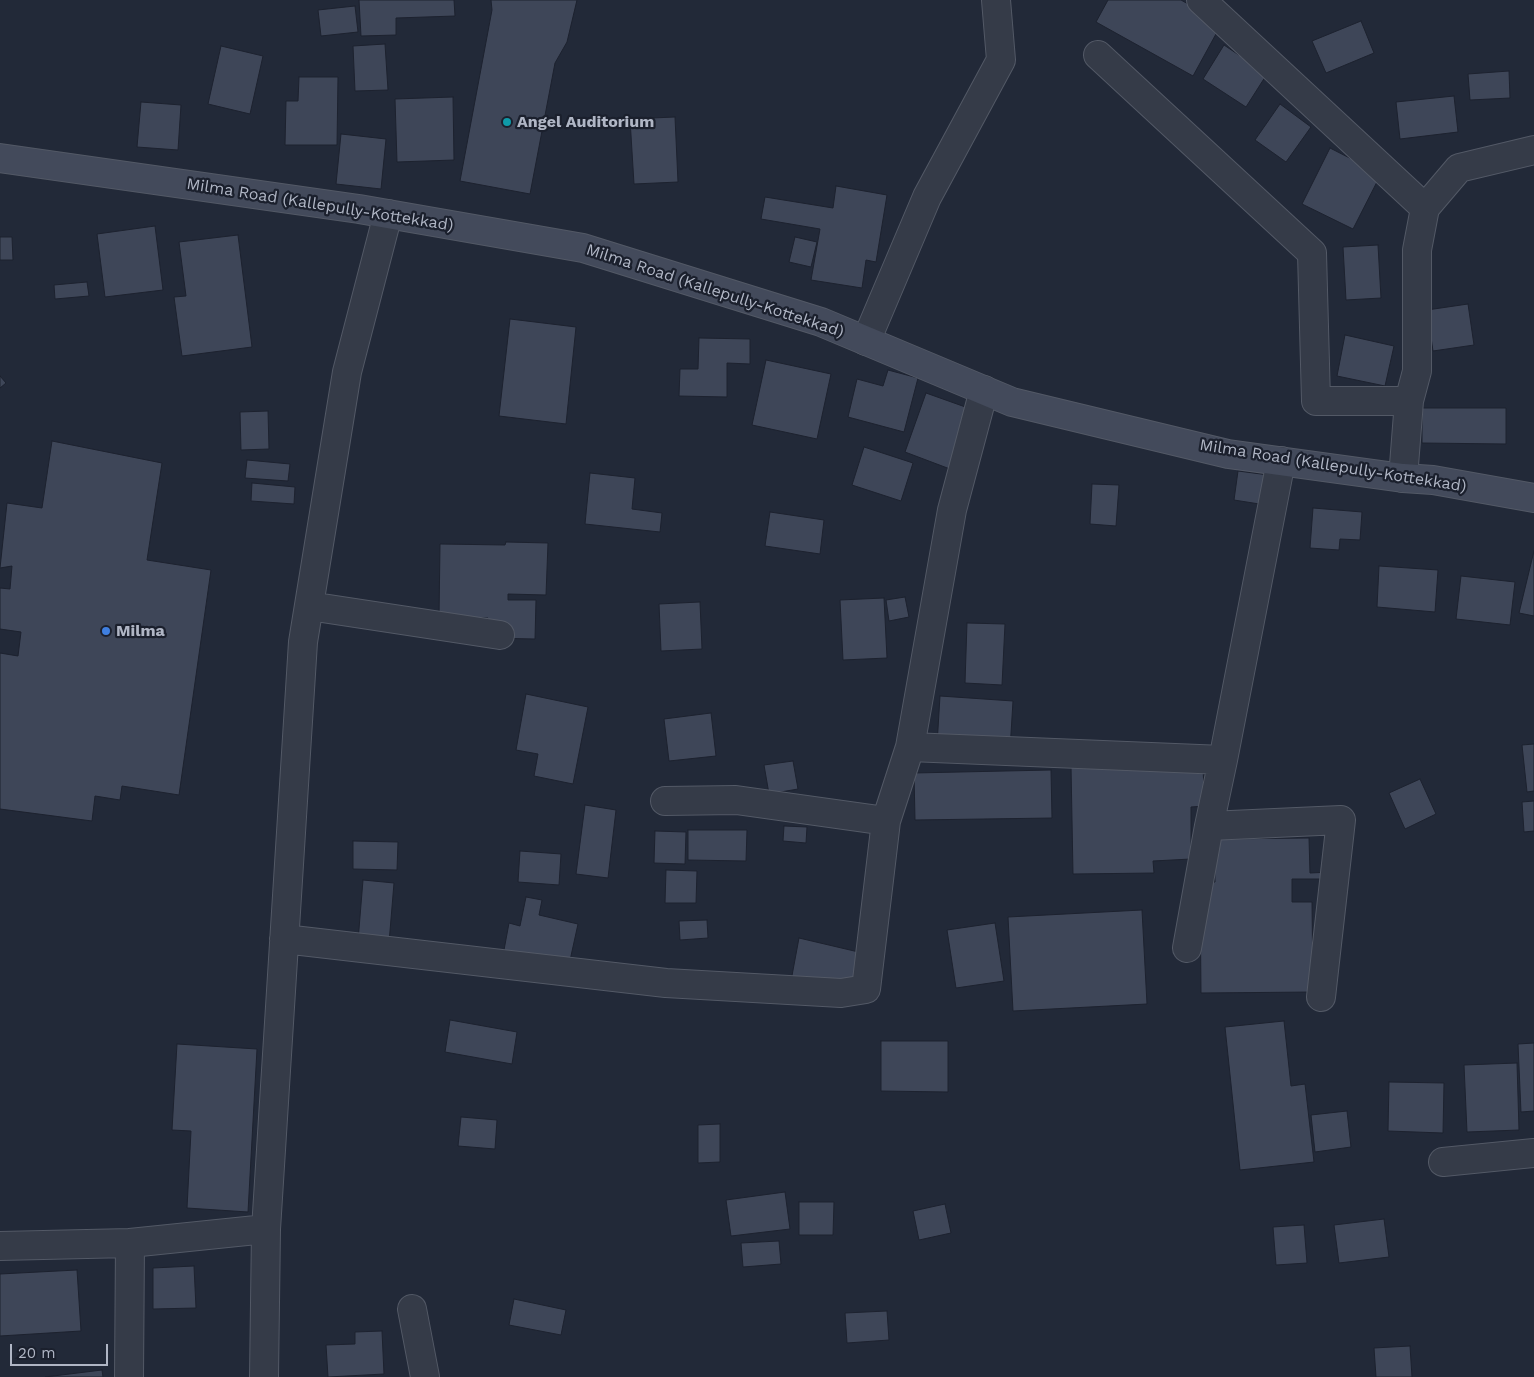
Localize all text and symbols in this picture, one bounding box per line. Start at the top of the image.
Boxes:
place label: Angel Auditorium [517,112,654,132]
marker: Angel Auditorium [501,116,513,128]
street label: Milma Road (Kallepully-Kottekkad) [185,174,455,236]
street label: Milma Road (Kallepully-Kottekkad) [584,240,846,342]
street label: Milma Road (Kallepully-Kottekkad) [1198,435,1468,497]
place label: Milma [116,621,165,641]
marker: Milma [100,625,112,637]
scale bar [12,1334,110,1366]
text: 20 m [18,1344,56,1362]

